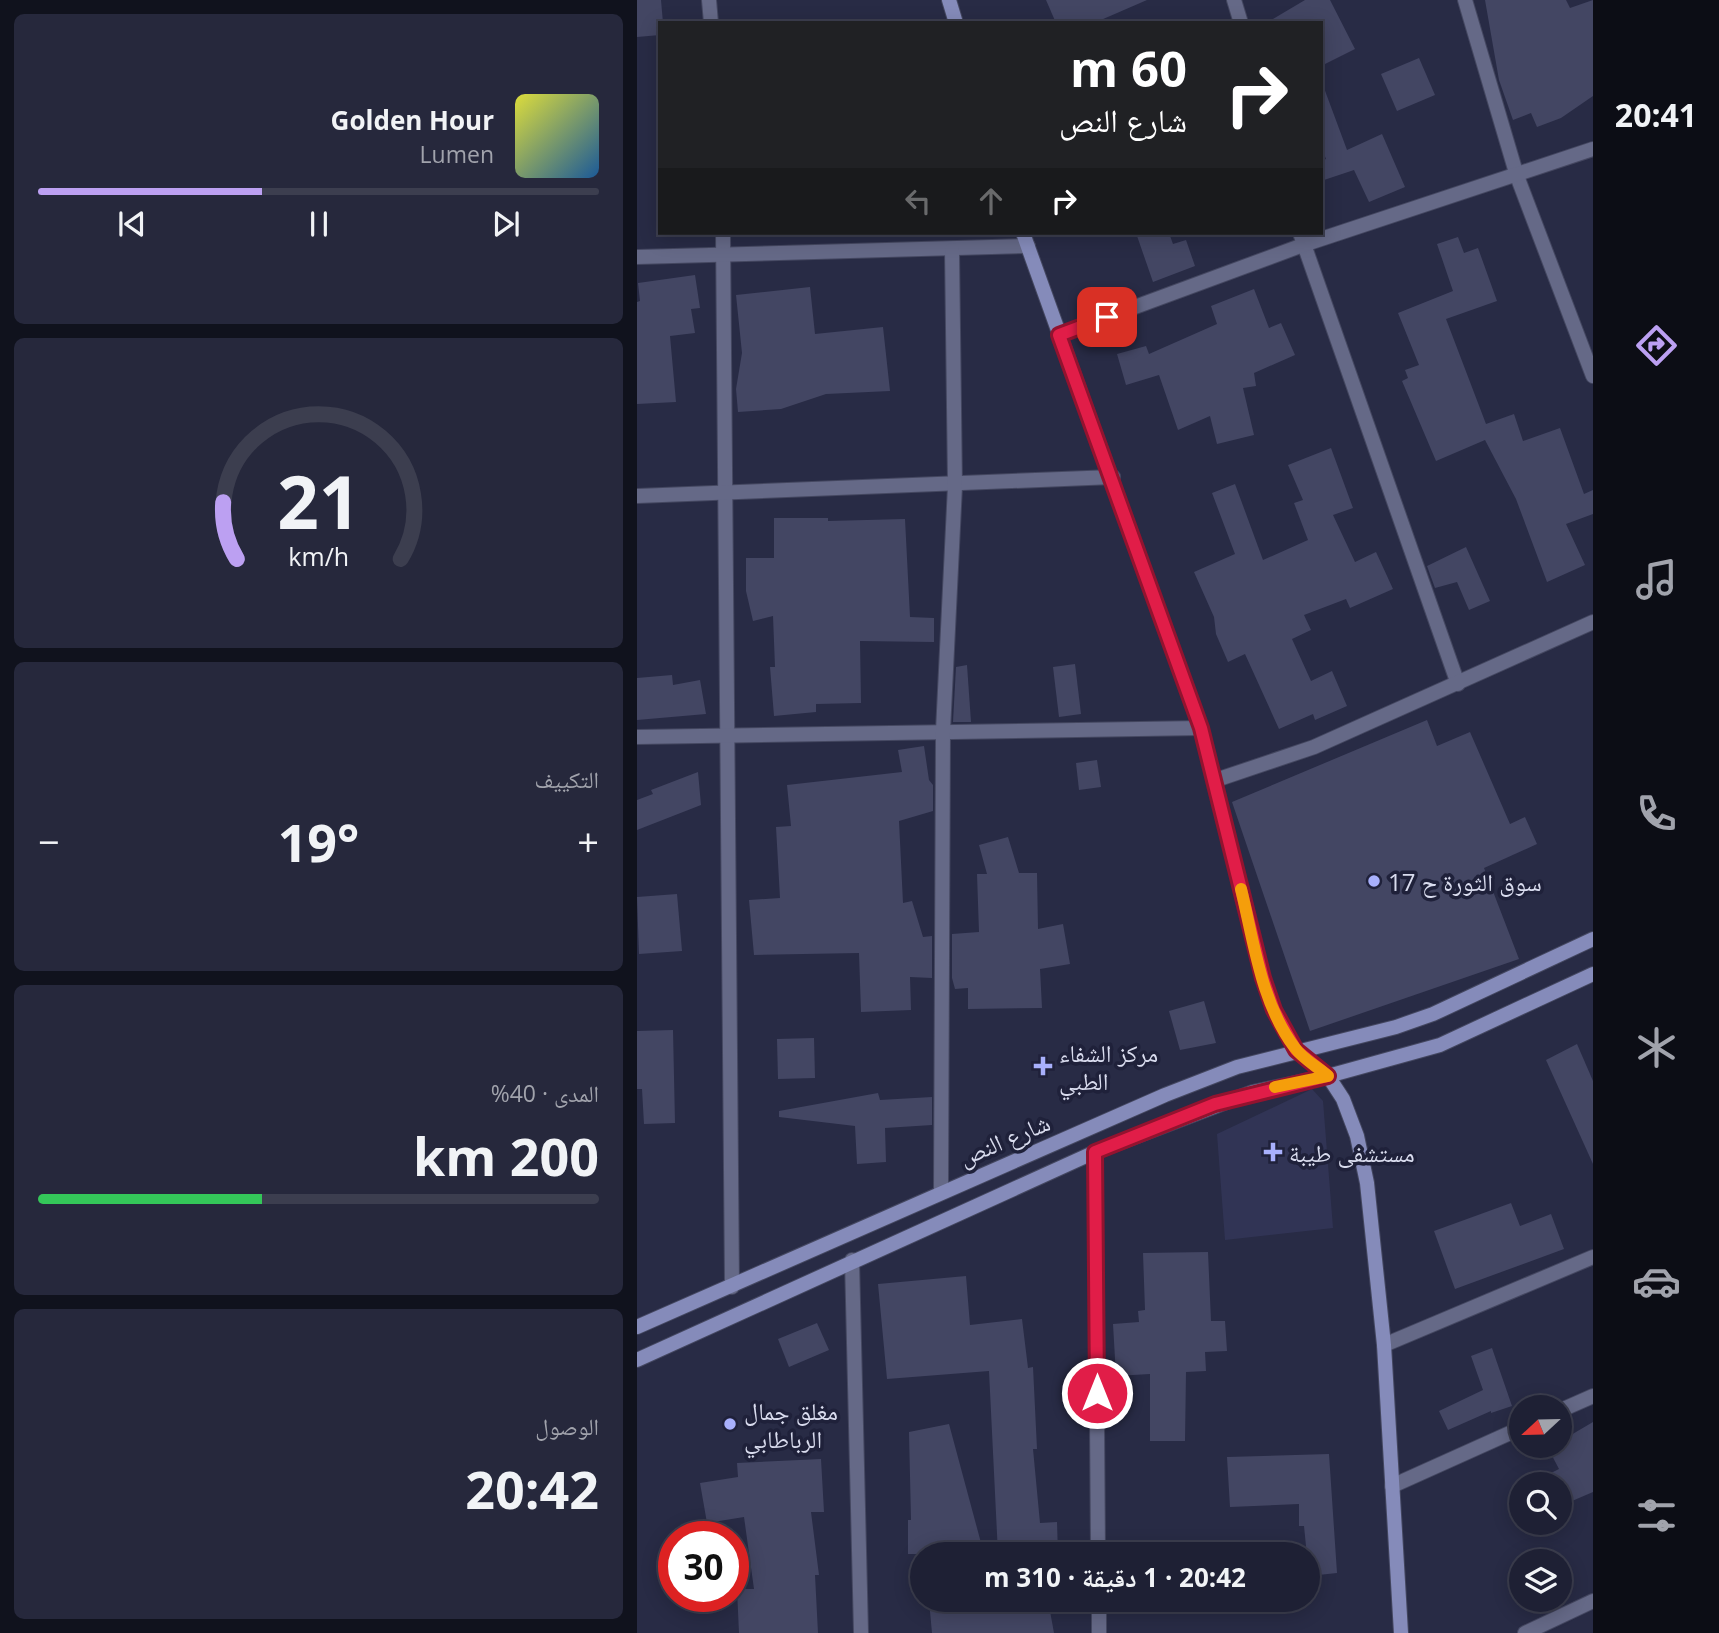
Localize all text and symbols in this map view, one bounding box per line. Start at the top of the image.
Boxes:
text: 60 m [1070,35,1187,101]
icon: right [1211,49,1302,140]
text: 20:41 [1615,93,1697,136]
text: شارع النص [1059,98,1187,141]
text: Golden Hour [331,102,494,138]
text: Lumen [420,138,494,170]
icon: left [899,182,937,220]
icon: ahead [972,182,1010,220]
icon: right [1045,182,1083,220]
icon: previous [113,205,151,243]
icon: pause [300,205,338,243]
icon: next [487,205,525,243]
pin [1077,287,1137,347]
icon: arrive [1088,298,1126,336]
icon: directions [1632,321,1681,370]
text: 21 [277,451,360,550]
text: km/h [288,538,349,572]
icon: music [1632,555,1681,604]
text: التكييف [534,763,599,795]
icon: phone [1632,789,1681,838]
text: 19° [278,806,359,877]
text: − [38,815,60,867]
text: + [577,815,599,867]
place label: سوق الثورة ح 17 [1388,865,1542,898]
marker: سوق الثورة ح 17 [1366,873,1382,889]
icon: climate [1632,1023,1681,1072]
place label: مركز الشفاء الطبي [1059,1036,1158,1101]
marker: مركز الشفاء الطبي [1033,1056,1053,1076]
text: المدى · 40% [491,1077,599,1109]
street label: شارع النص [953,1105,1055,1173]
text: 200 km [413,1120,599,1191]
place label: مستشفى طيبة [1289,1136,1415,1169]
marker: مستشفى طيبة [1263,1142,1283,1162]
icon: car [1632,1257,1681,1306]
position arrow [1060,1356,1134,1430]
place label: مغلق جمال الرباطابي [744,1394,838,1459]
north arrow [1509,1395,1571,1458]
map controls [1509,1395,1572,1612]
text: الوصول [535,1410,599,1442]
marker: مغلق جمال الرباطابي [722,1416,738,1432]
text: 20:42 [465,1453,599,1524]
button: search [1509,1472,1572,1535]
icon: filters [1632,1491,1681,1540]
speed limit sign: 30 [658,1521,749,1612]
button: layers [1509,1549,1572,1612]
text: 20:42 · 1 دقيقة · 310 m [984,1559,1246,1595]

